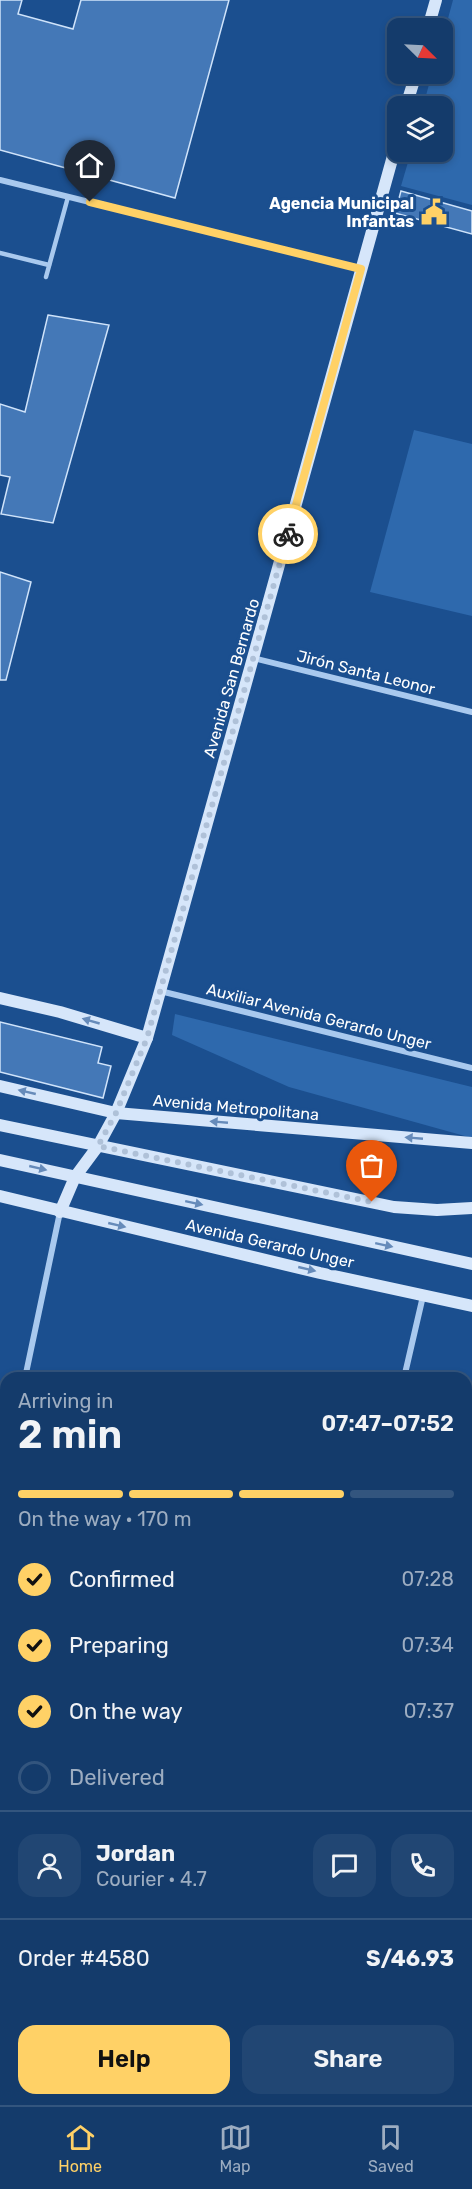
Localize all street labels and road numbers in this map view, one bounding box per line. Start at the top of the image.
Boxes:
street label: Avenida San Bernardo [200,596,263,760]
street label: Jirón Santa Leonor [295,646,437,699]
street label: Auxiliar Avenida Gerardo Unger [205,979,433,1054]
street label: Avenida Metropolitana [152,1091,320,1124]
street label: Avenida Gerardo Unger [184,1215,356,1272]

